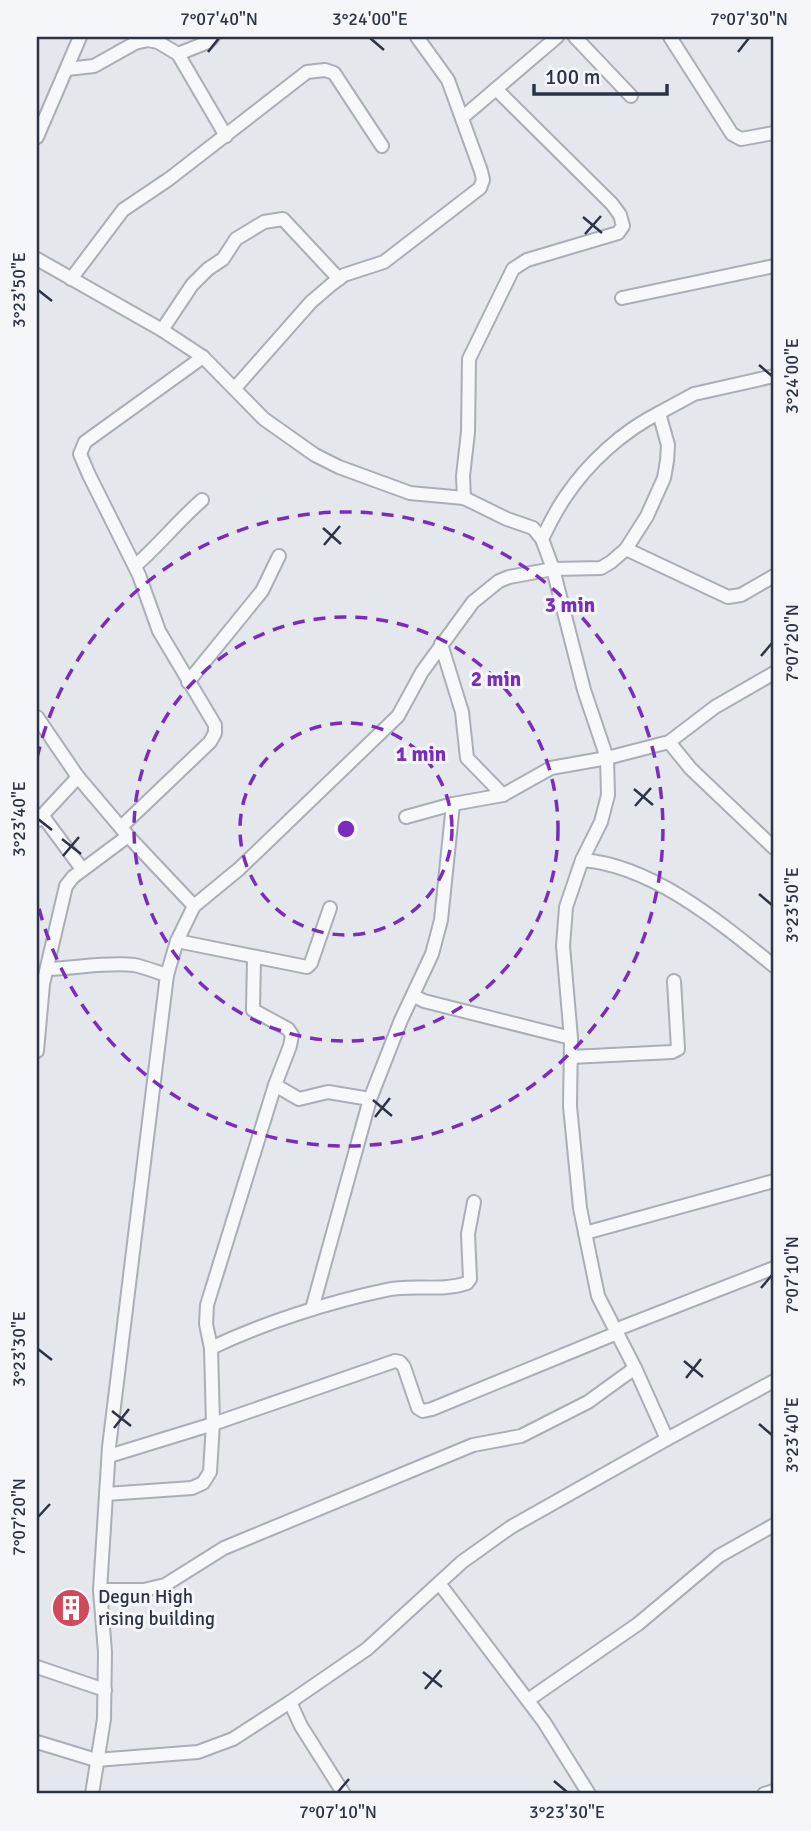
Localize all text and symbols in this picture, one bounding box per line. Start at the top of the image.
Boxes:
text: 7°07'40"N [180,8,258,30]
text: 3°24'00"E [332,8,408,30]
text: 7°07'30"N [710,8,788,30]
scale bar [534,52,668,96]
text: 100 m [545,64,600,90]
text: 3°23'50"E [8,252,30,328]
text: 3°24'00"E [781,338,803,414]
text: 3 min [545,592,595,618]
text: 7°07'20"N [781,604,803,682]
text: 2 min [471,666,521,692]
text: 1 min [396,741,446,767]
text: 3°23'40"E [8,781,30,857]
centre of rings [334,817,358,841]
text: 3°23'50"E [781,867,803,943]
text: 7°07'10"N [781,1236,803,1314]
text: 3°23'30"E [8,1311,30,1387]
text: 3°23'40"E [781,1397,803,1473]
text: 7°07'20"N [8,1478,30,1556]
place label: Degun High rising building [98,1585,215,1631]
building icon: Degun High rising building [50,1587,92,1629]
text: 7°07'10"N [299,1801,377,1823]
text: 3°23'30"E [529,1801,605,1823]

